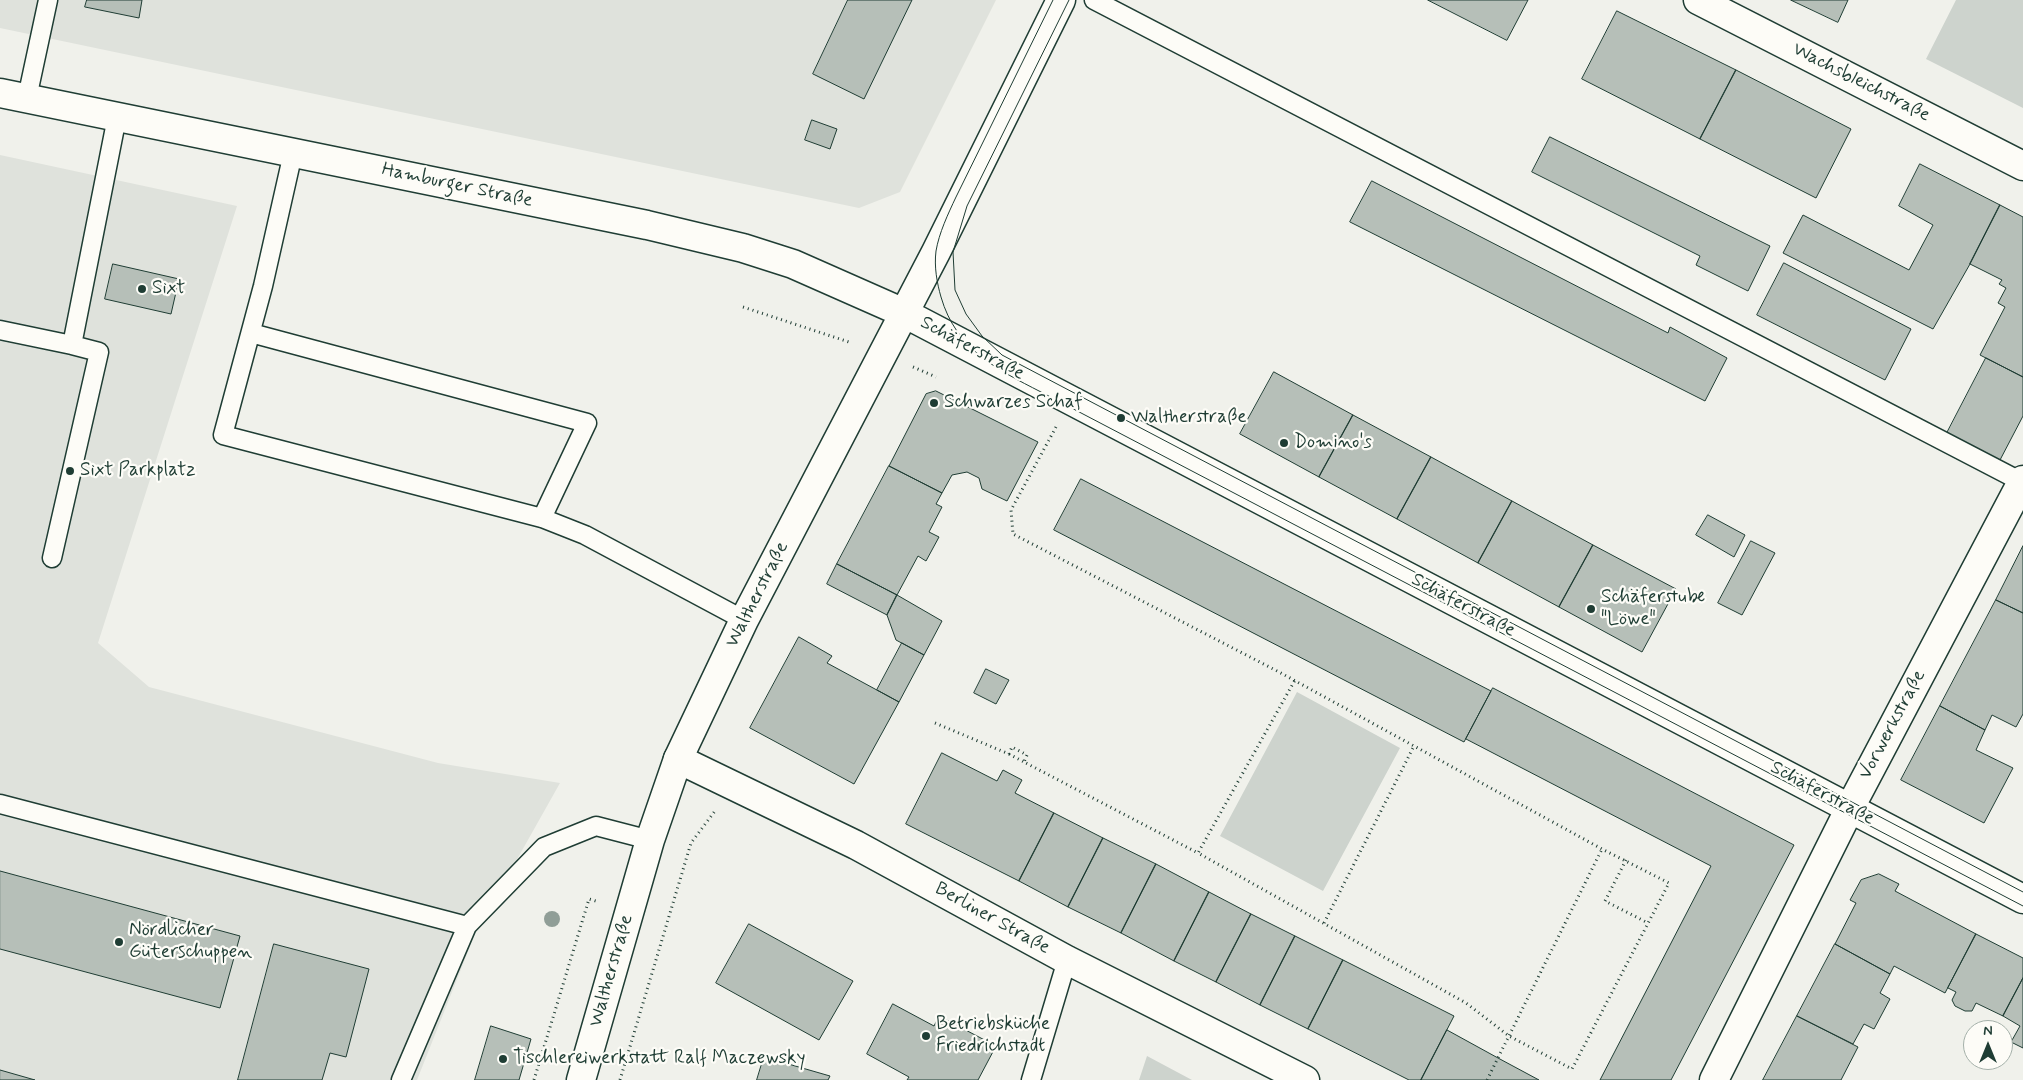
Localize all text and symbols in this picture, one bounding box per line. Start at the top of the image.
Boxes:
street label: Wachsbleichstraße [1788,38,1934,128]
street label: Hamburger Straße [380,159,534,213]
place label: Sixt [152,278,185,300]
marker: Sixt [136,283,148,295]
street label: Schäferstraße [916,312,1028,386]
place label: Schwarzes Schaf [944,392,1083,414]
marker: Schwarzes Schaf [928,397,940,409]
place label: Waltherstraße [1131,407,1247,429]
marker: Waltherstraße [1115,412,1127,424]
place label: Domino's [1294,432,1372,454]
marker: Domino's [1278,437,1290,449]
place label: Sixt Parkplatz [80,460,196,482]
marker: Sixt Parkplatz [64,465,76,477]
street label: Waltherstraße [722,538,794,652]
street label: Schäferstraße [1407,569,1519,643]
place label: Schäferstube "Löwe" [1601,587,1705,631]
marker: Schäferstube "Löwe" [1585,603,1597,615]
street label: Vorwerkstraße [1855,666,1931,784]
street label: Schäferstraße [1766,757,1878,831]
street label: Berliner Straße [930,878,1054,960]
street label: Waltherstraße [585,912,639,1030]
place label: Nördlicher Güterschuppen [129,920,252,964]
marker: Nördlicher Güterschuppen [113,936,125,948]
place label: Betriebsküche Friedrichstadt [936,1014,1050,1058]
north arrow [1963,1020,2013,1070]
text: N [1983,1022,1993,1040]
marker: Betriebsküche Friedrichstadt [920,1030,932,1042]
place label: Tischlereiwerkstatt Ralf Maczewsky [513,1048,805,1070]
marker: Tischlereiwerkstatt Ralf Maczewsky [497,1053,509,1065]

